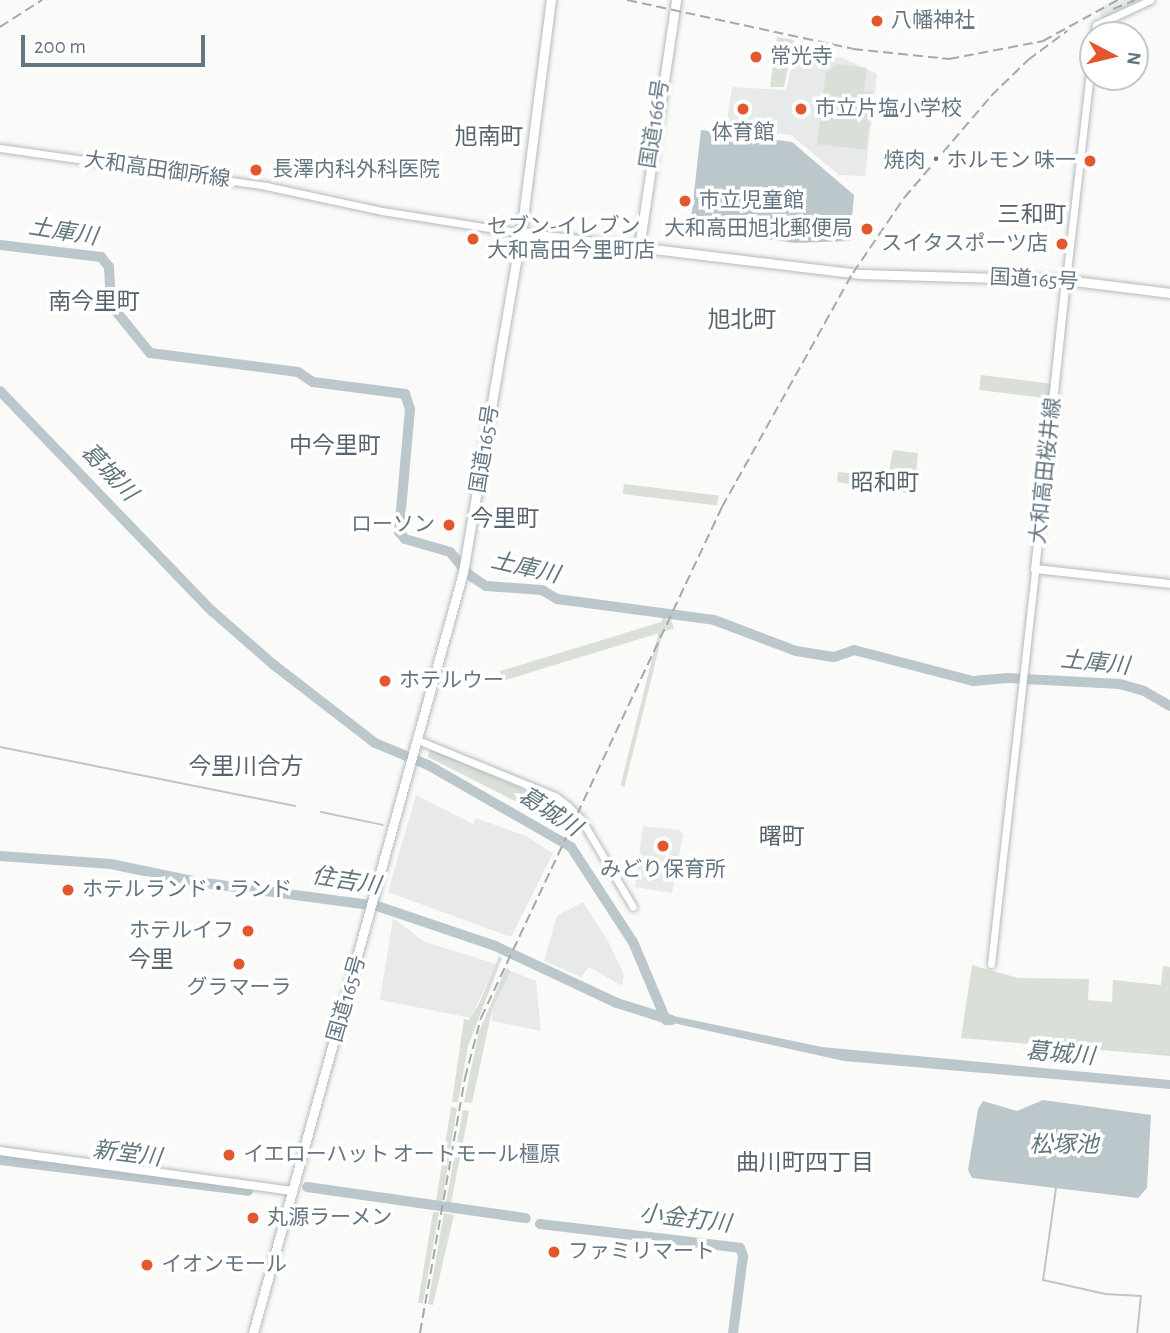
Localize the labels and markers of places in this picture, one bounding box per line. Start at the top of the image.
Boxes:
place label: 八幡神社 [891,8,975,34]
marker: 八幡神社 [869,13,885,29]
place label: 常光寺 [770,44,833,70]
marker: 常光寺 [748,49,764,65]
place label: 市立片塩小学校 [815,96,962,122]
marker: 体育館 [735,101,751,117]
marker: 市立片塩小学校 [793,101,809,117]
place label: 体育館 [712,120,774,146]
place label: 焼肉・ホルモン 味一 [884,148,1076,174]
marker: 焼肉・ホルモン 味一 [1082,153,1098,169]
place label: 長澤内科外科医院 [272,157,440,183]
marker: 長澤内科外科医院 [246,160,266,180]
place label: 市立児童館 [699,188,804,214]
marker: 市立児童館 [677,193,693,209]
place label: セブン-イレブン 大和高田今里町店 [487,214,655,264]
place label: 大和高田旭北郵便局 [664,216,853,242]
marker: 大和高田旭北郵便局 [859,221,875,237]
marker: セブン-イレブン 大和高田今里町店 [465,231,481,247]
place label: スイタスポーツ店 [880,231,1048,257]
marker: スイタスポーツ店 [1054,236,1070,252]
place label: ローソン [351,512,435,538]
marker: ローソン [441,517,457,533]
place label: ホテルウー [399,668,504,694]
marker: ホテルウー [377,673,393,689]
marker: みどり保育所 [655,838,671,854]
place label: みどり保育所 [600,857,726,883]
place label: ホテルランド・ランド [82,877,292,903]
marker: ホテルランド・ランド [60,882,76,898]
place label: ホテルイフ [129,918,234,944]
marker: ホテルイフ [240,923,256,939]
marker: グラマーラ [231,956,247,972]
place label: グラマーラ [187,975,291,1001]
place label: イエローハット オートモール橿原 [243,1142,561,1168]
marker: イエローハット オートモール橿原 [221,1147,237,1163]
place label: 丸源ラーメン [267,1205,393,1231]
marker: 丸源ラーメン [245,1210,261,1226]
place label: ファミリマート [568,1239,715,1265]
marker: ファミリマート [546,1244,562,1260]
place label: イオンモール [161,1252,287,1278]
marker: イオンモール [139,1257,155,1273]

